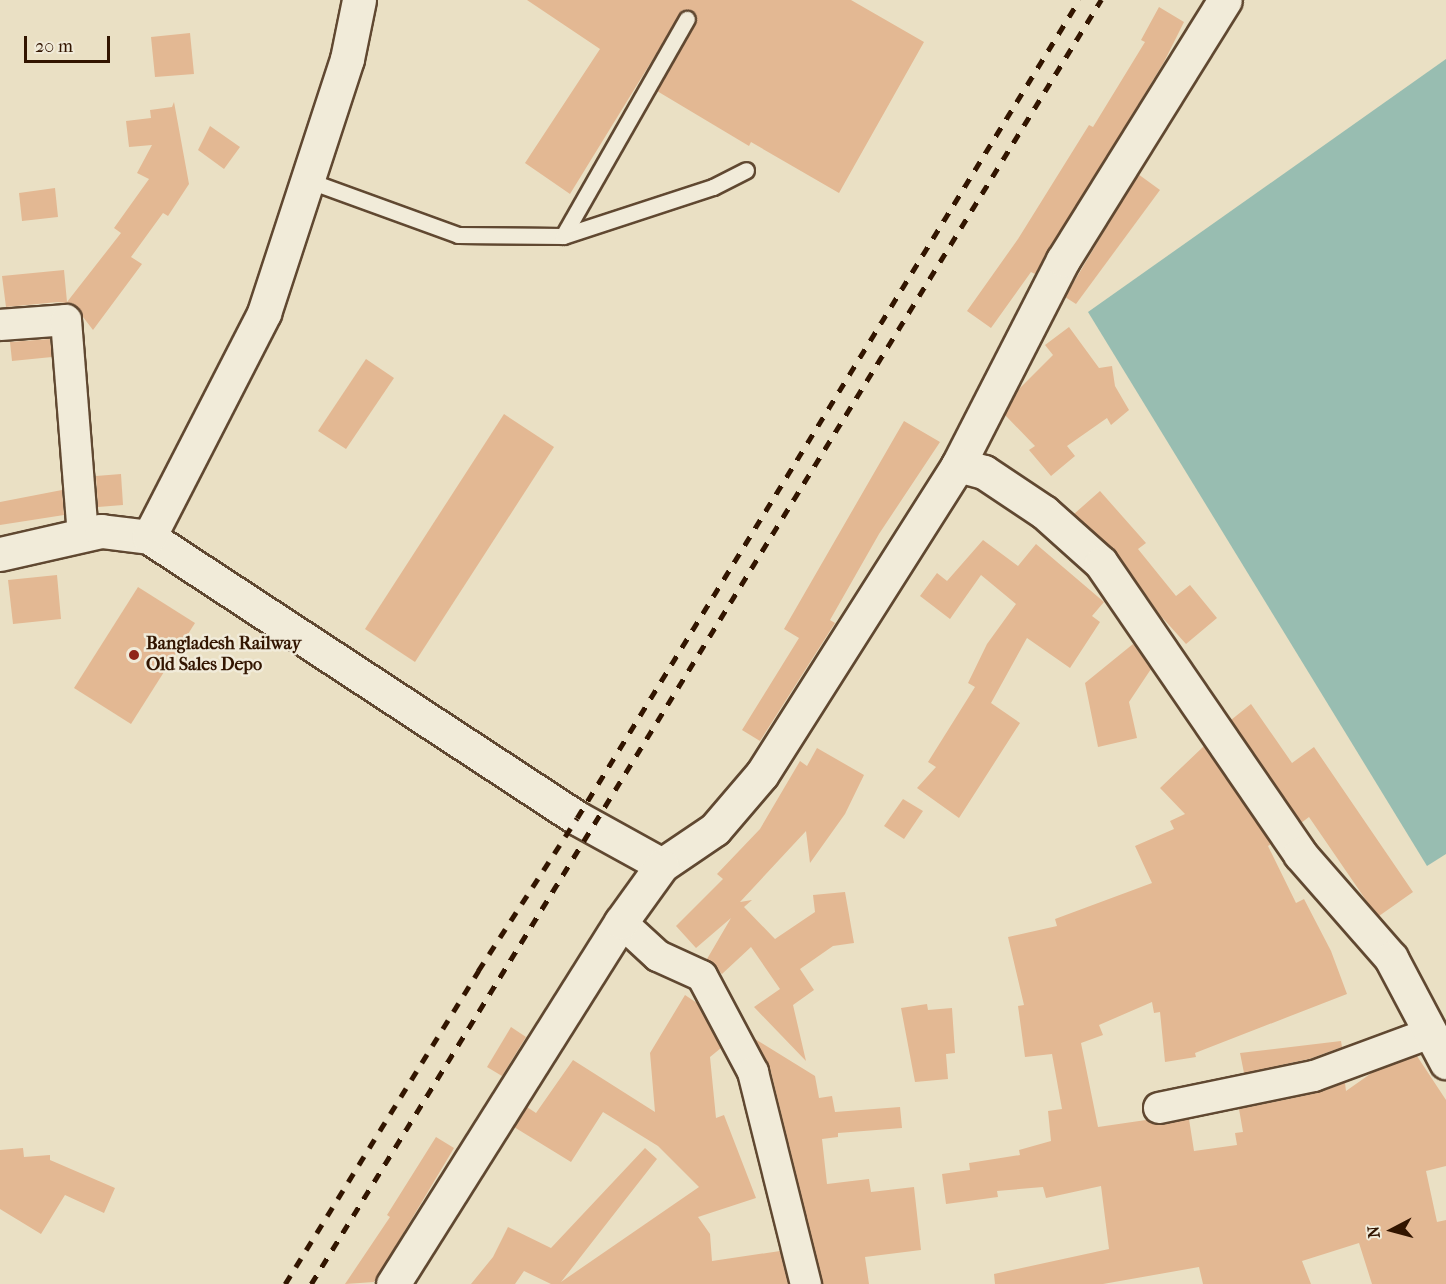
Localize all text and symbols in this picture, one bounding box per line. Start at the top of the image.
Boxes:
scale bar [27,24,112,62]
text: 20 m [35,36,73,57]
place label: Bangladesh Railway Old Sales Depo [146,634,301,676]
marker: Bangladesh Railway Old Sales Depo [127,648,141,662]
north arrow [1362,1200,1422,1260]
text: N [1364,1225,1384,1239]

